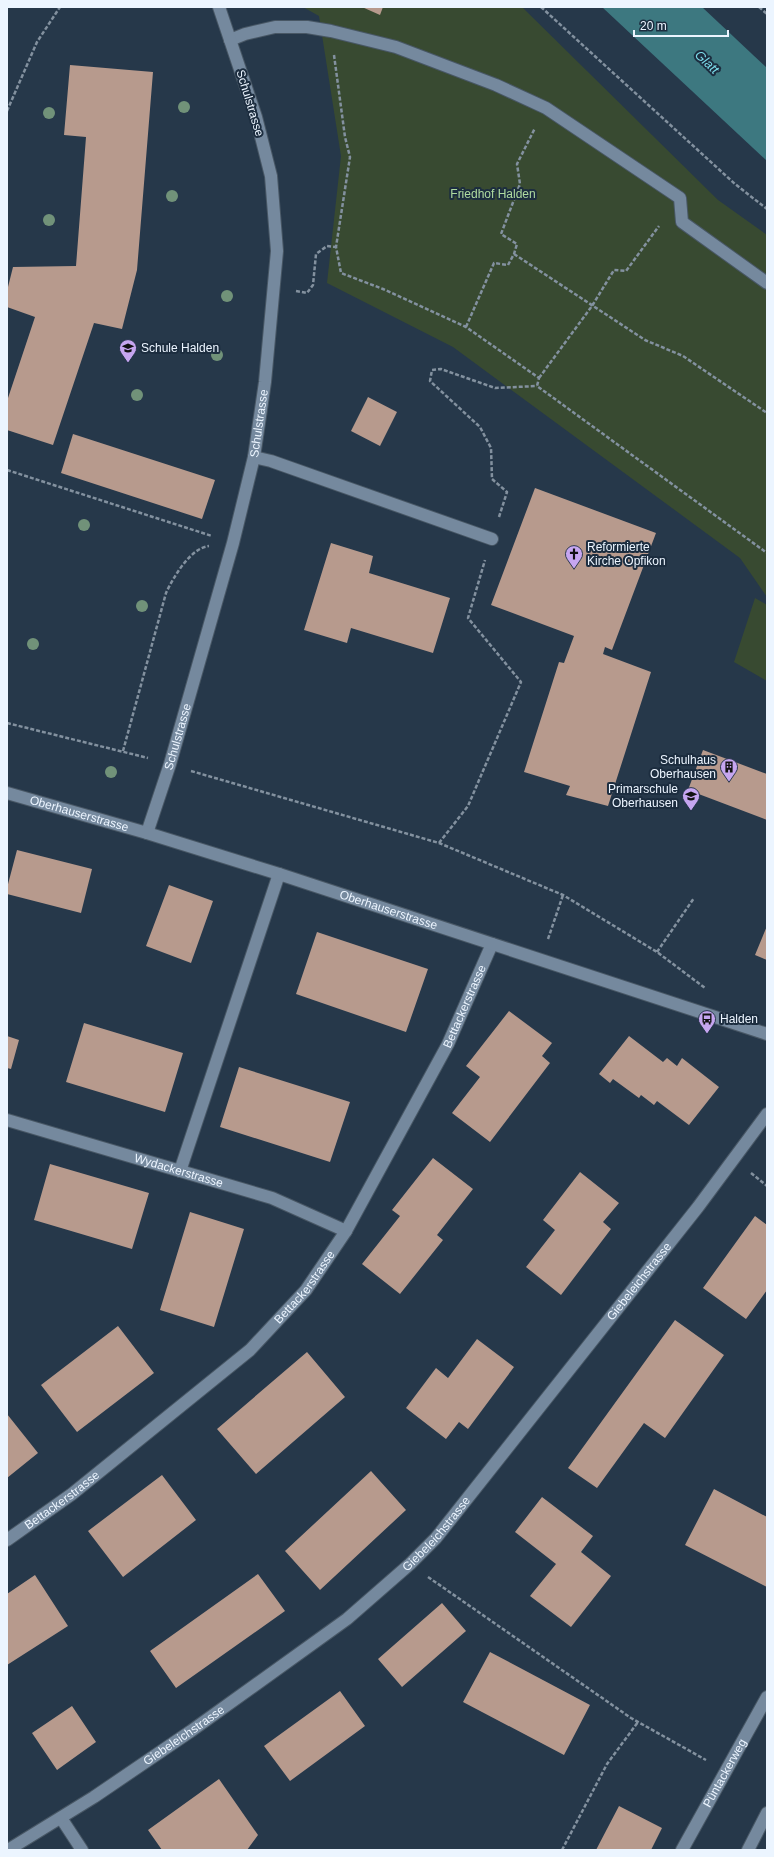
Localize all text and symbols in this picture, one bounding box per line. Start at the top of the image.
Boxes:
scale bar [634,12,728,38]
text: 20 m [640,19,667,33]
water label: Glatt [692,47,723,78]
street label: Schulstrasse [233,68,267,138]
park label: Friedhof Halden [450,187,536,201]
school or university icon: Schule Halden [118,338,138,363]
place label: Schule Halden [141,341,219,355]
street label: Schulstrasse [247,388,271,458]
place label: Reformierte Kirche Opfikon [587,540,666,568]
church icon: Reformierte Kirche Opfikon [564,544,584,569]
street label: Schulstrasse [161,702,194,772]
place label: Schulhaus Oberhausen [650,753,716,781]
building icon: Schulhaus Oberhausen [719,757,739,782]
place label: Primarschule Oberhausen [608,782,678,810]
school or university icon: Primarschule Oberhausen [681,786,701,811]
street label: Oberhauserstrasse [28,793,130,834]
street label: Oberhauserstrasse [338,887,439,933]
street label: Bettackerstrasse [440,962,489,1050]
bus stop icon: Halden [697,1009,717,1034]
place label: Halden [720,1012,758,1026]
street label: Wydackerstrasse [133,1151,225,1190]
street label: Giebeleichstrasse [604,1239,674,1323]
street label: Bettackerstrasse [271,1248,338,1327]
street label: Bettackerstrasse [22,1468,102,1532]
street label: Giebeleichstrasse [400,1493,473,1574]
street label: Giebeleichstrasse [141,1702,227,1768]
street label: Püntackerweg [700,1736,749,1810]

